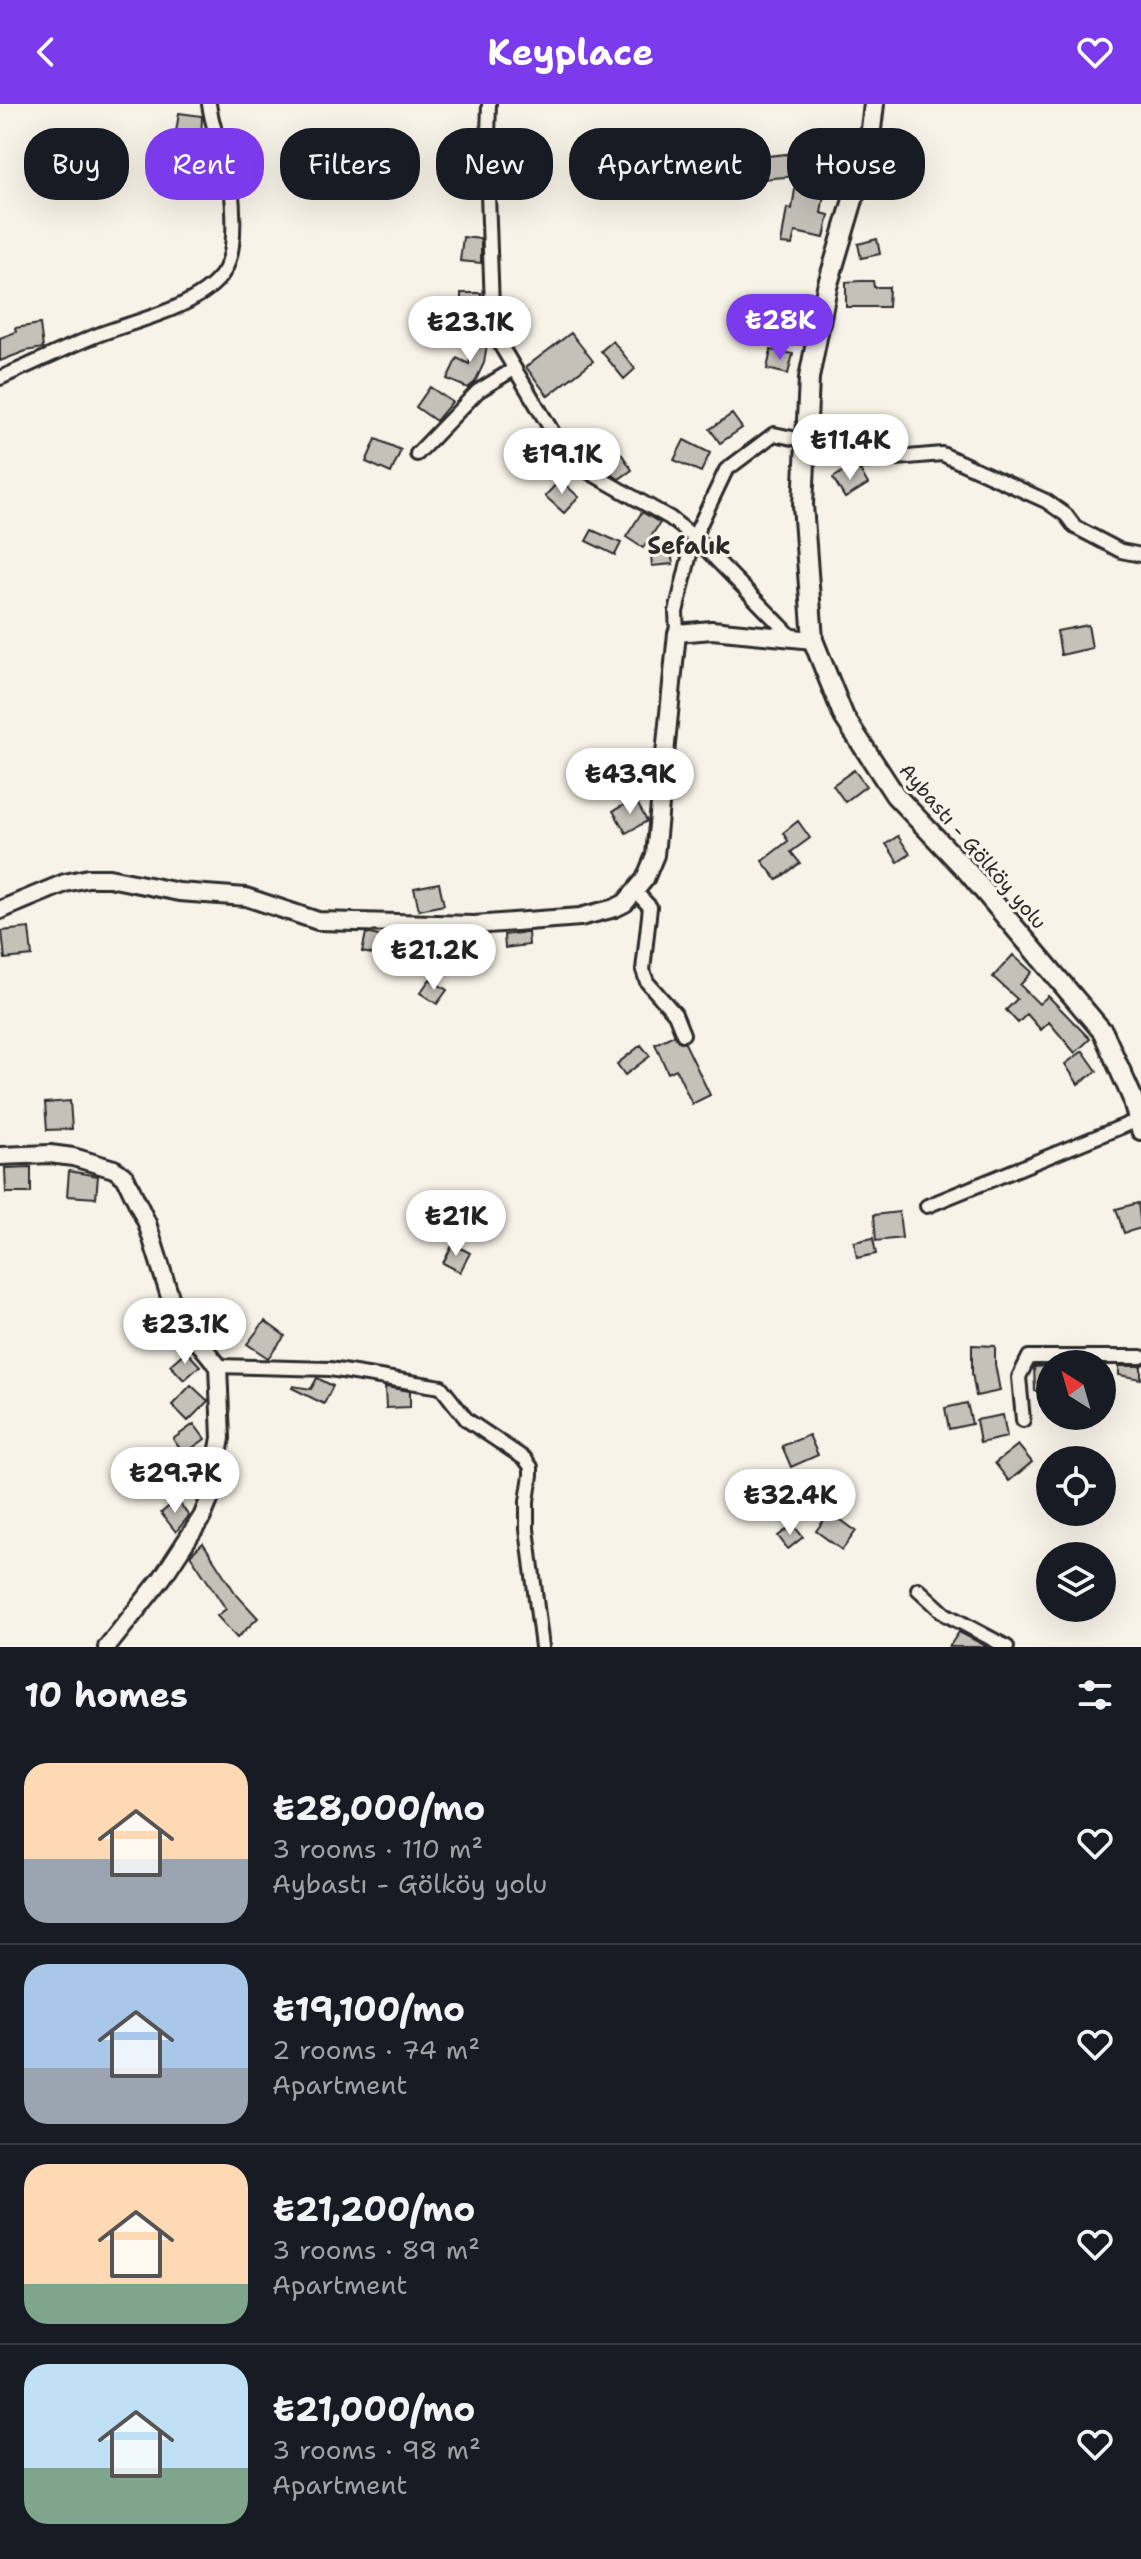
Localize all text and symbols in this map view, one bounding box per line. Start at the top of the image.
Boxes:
text: Keyplace [487,28,654,77]
icon: back [24,30,68,74]
icon: heart [1073,30,1117,74]
chip: Buy [24,128,129,200]
chip: Rent [145,128,264,200]
chip: Filters [280,128,420,200]
chip: New [436,128,553,200]
chip: Apartment [569,128,771,200]
chip: House [787,128,925,200]
pin: ₺28K [733,294,827,362]
pin: ₺23.1K [405,296,535,364]
text: ₺28K [744,302,816,337]
text: ₺23.1K [426,304,514,339]
pin: ₺11.4K [785,414,915,482]
text: ₺11.4K [810,422,890,457]
pin: ₺19.1K [497,428,627,496]
text: ₺19.1K [521,436,603,471]
district label: Sefalık [647,530,731,562]
pin: ₺43.9K [565,748,695,816]
text: ₺43.9K [584,756,676,791]
street label: Aybastı - Gölköy yolu [894,758,1052,934]
pin: ₺21.2K [369,924,499,992]
text: ₺21.2K [390,932,478,967]
pin: ₺21K [409,1190,503,1258]
text: ₺21K [424,1198,488,1233]
pin: ₺23.1K [120,1298,250,1366]
text: ₺23.1K [141,1306,229,1341]
north arrow [1036,1350,1116,1430]
map controls [1036,1350,1116,1622]
button: locate [1036,1446,1116,1526]
pin: ₺29.7K [110,1447,240,1515]
text: ₺29.7K [128,1455,222,1490]
pin: ₺32.4K [725,1469,855,1537]
text: ₺32.4K [743,1477,837,1512]
button: layers [1036,1542,1116,1622]
text: 10 homes [24,1672,188,1718]
icon: filters [1073,1673,1117,1717]
text: ₺28,000/mo [272,1785,485,1831]
icon: home [88,1795,184,1891]
icon: heart [1073,1821,1117,1865]
text: 3 rooms · 110 m² [272,1831,483,1866]
text: Aybastı - Gölköy yolu [272,1866,547,1901]
text: ₺19,100/mo [272,1986,465,2032]
icon: home [88,1996,184,2092]
icon: heart [1073,2022,1117,2066]
text: 2 rooms · 74 m² [272,2032,480,2067]
text: Apartment [272,2067,408,2102]
text: ₺21,200/mo [272,2186,475,2232]
icon: home [88,2196,184,2292]
icon: heart [1073,2222,1117,2266]
text: 3 rooms · 89 m² [272,2232,480,2267]
text: Apartment [272,2267,408,2302]
text: ₺21,000/mo [272,2386,475,2432]
icon: home [88,2396,184,2492]
icon: heart [1073,2422,1117,2466]
text: 3 rooms · 98 m² [272,2432,481,2467]
text: Apartment [272,2467,408,2502]

